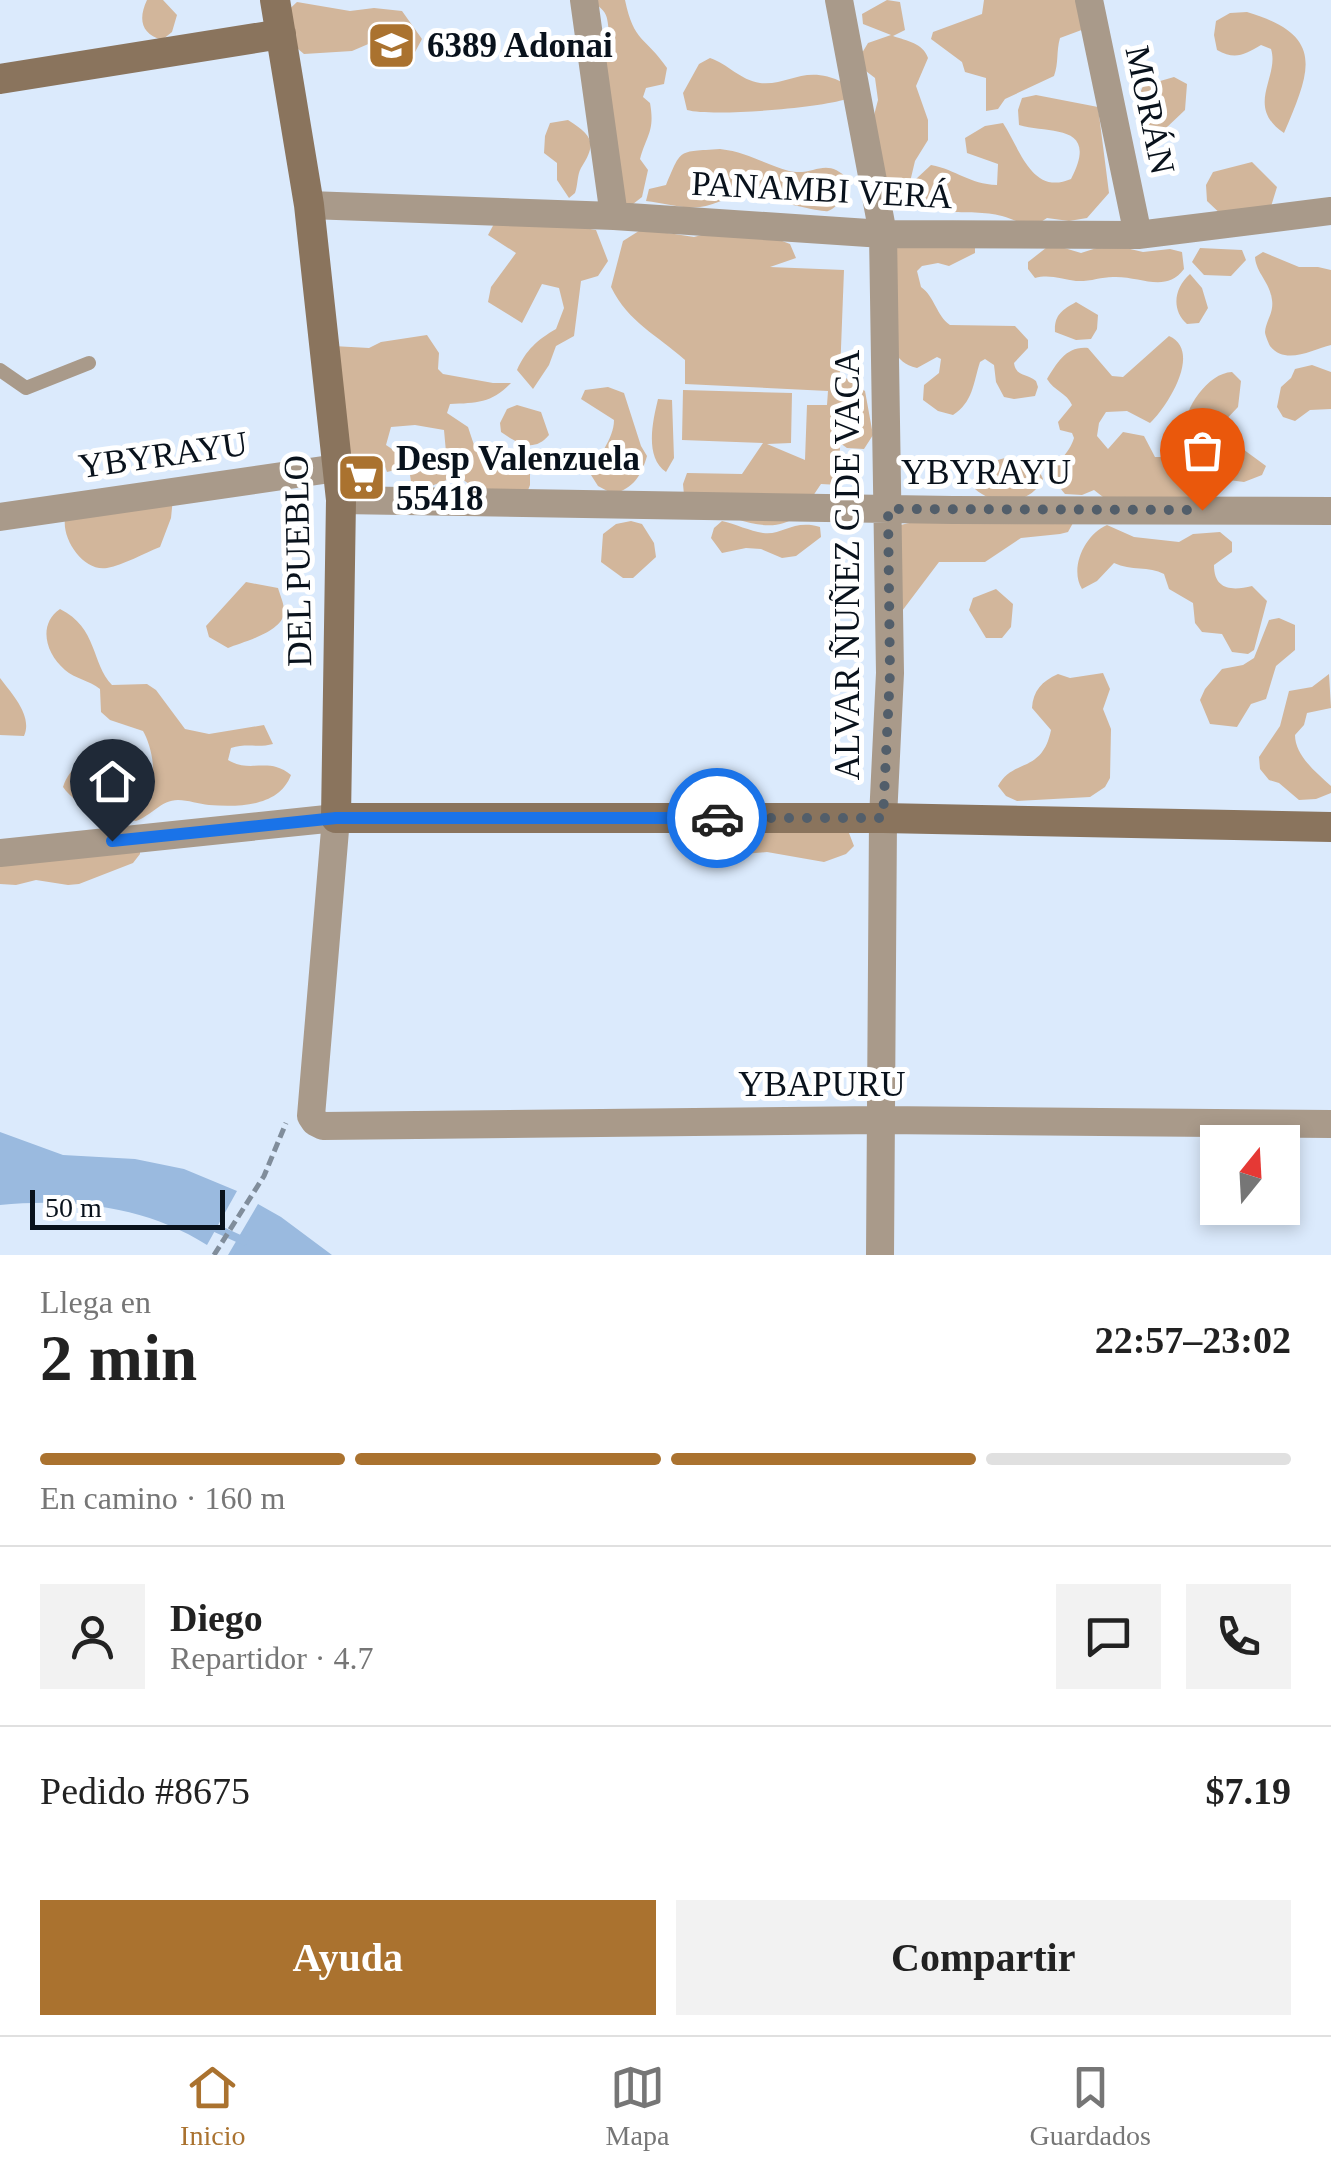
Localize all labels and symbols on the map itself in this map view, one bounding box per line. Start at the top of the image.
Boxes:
school or university icon: 6389 Adonai [366,19,418,71]
place label: 6389 Adonai [427,26,613,65]
street label: MORÁN [1117,42,1183,178]
street label: PANAMBI VERÁ [690,164,954,216]
street label: ALVAR ÑUÑEZ C DE VACA [828,349,867,780]
pin [1160,408,1245,511]
street label: YBYRAYU [76,424,250,486]
place label: Desp Valenzuela 55418 [396,439,640,518]
supermarket icon: Desp Valenzuela 55418 [335,452,387,504]
street label: YBYRAYU [901,453,1071,492]
street label: DEL PUEBLO [277,455,319,667]
pin [70,739,155,842]
courier [667,768,767,868]
street label: YBAPURU [738,1065,906,1104]
north arrow [1200,1125,1300,1225]
scale bar [30,1185,225,1230]

